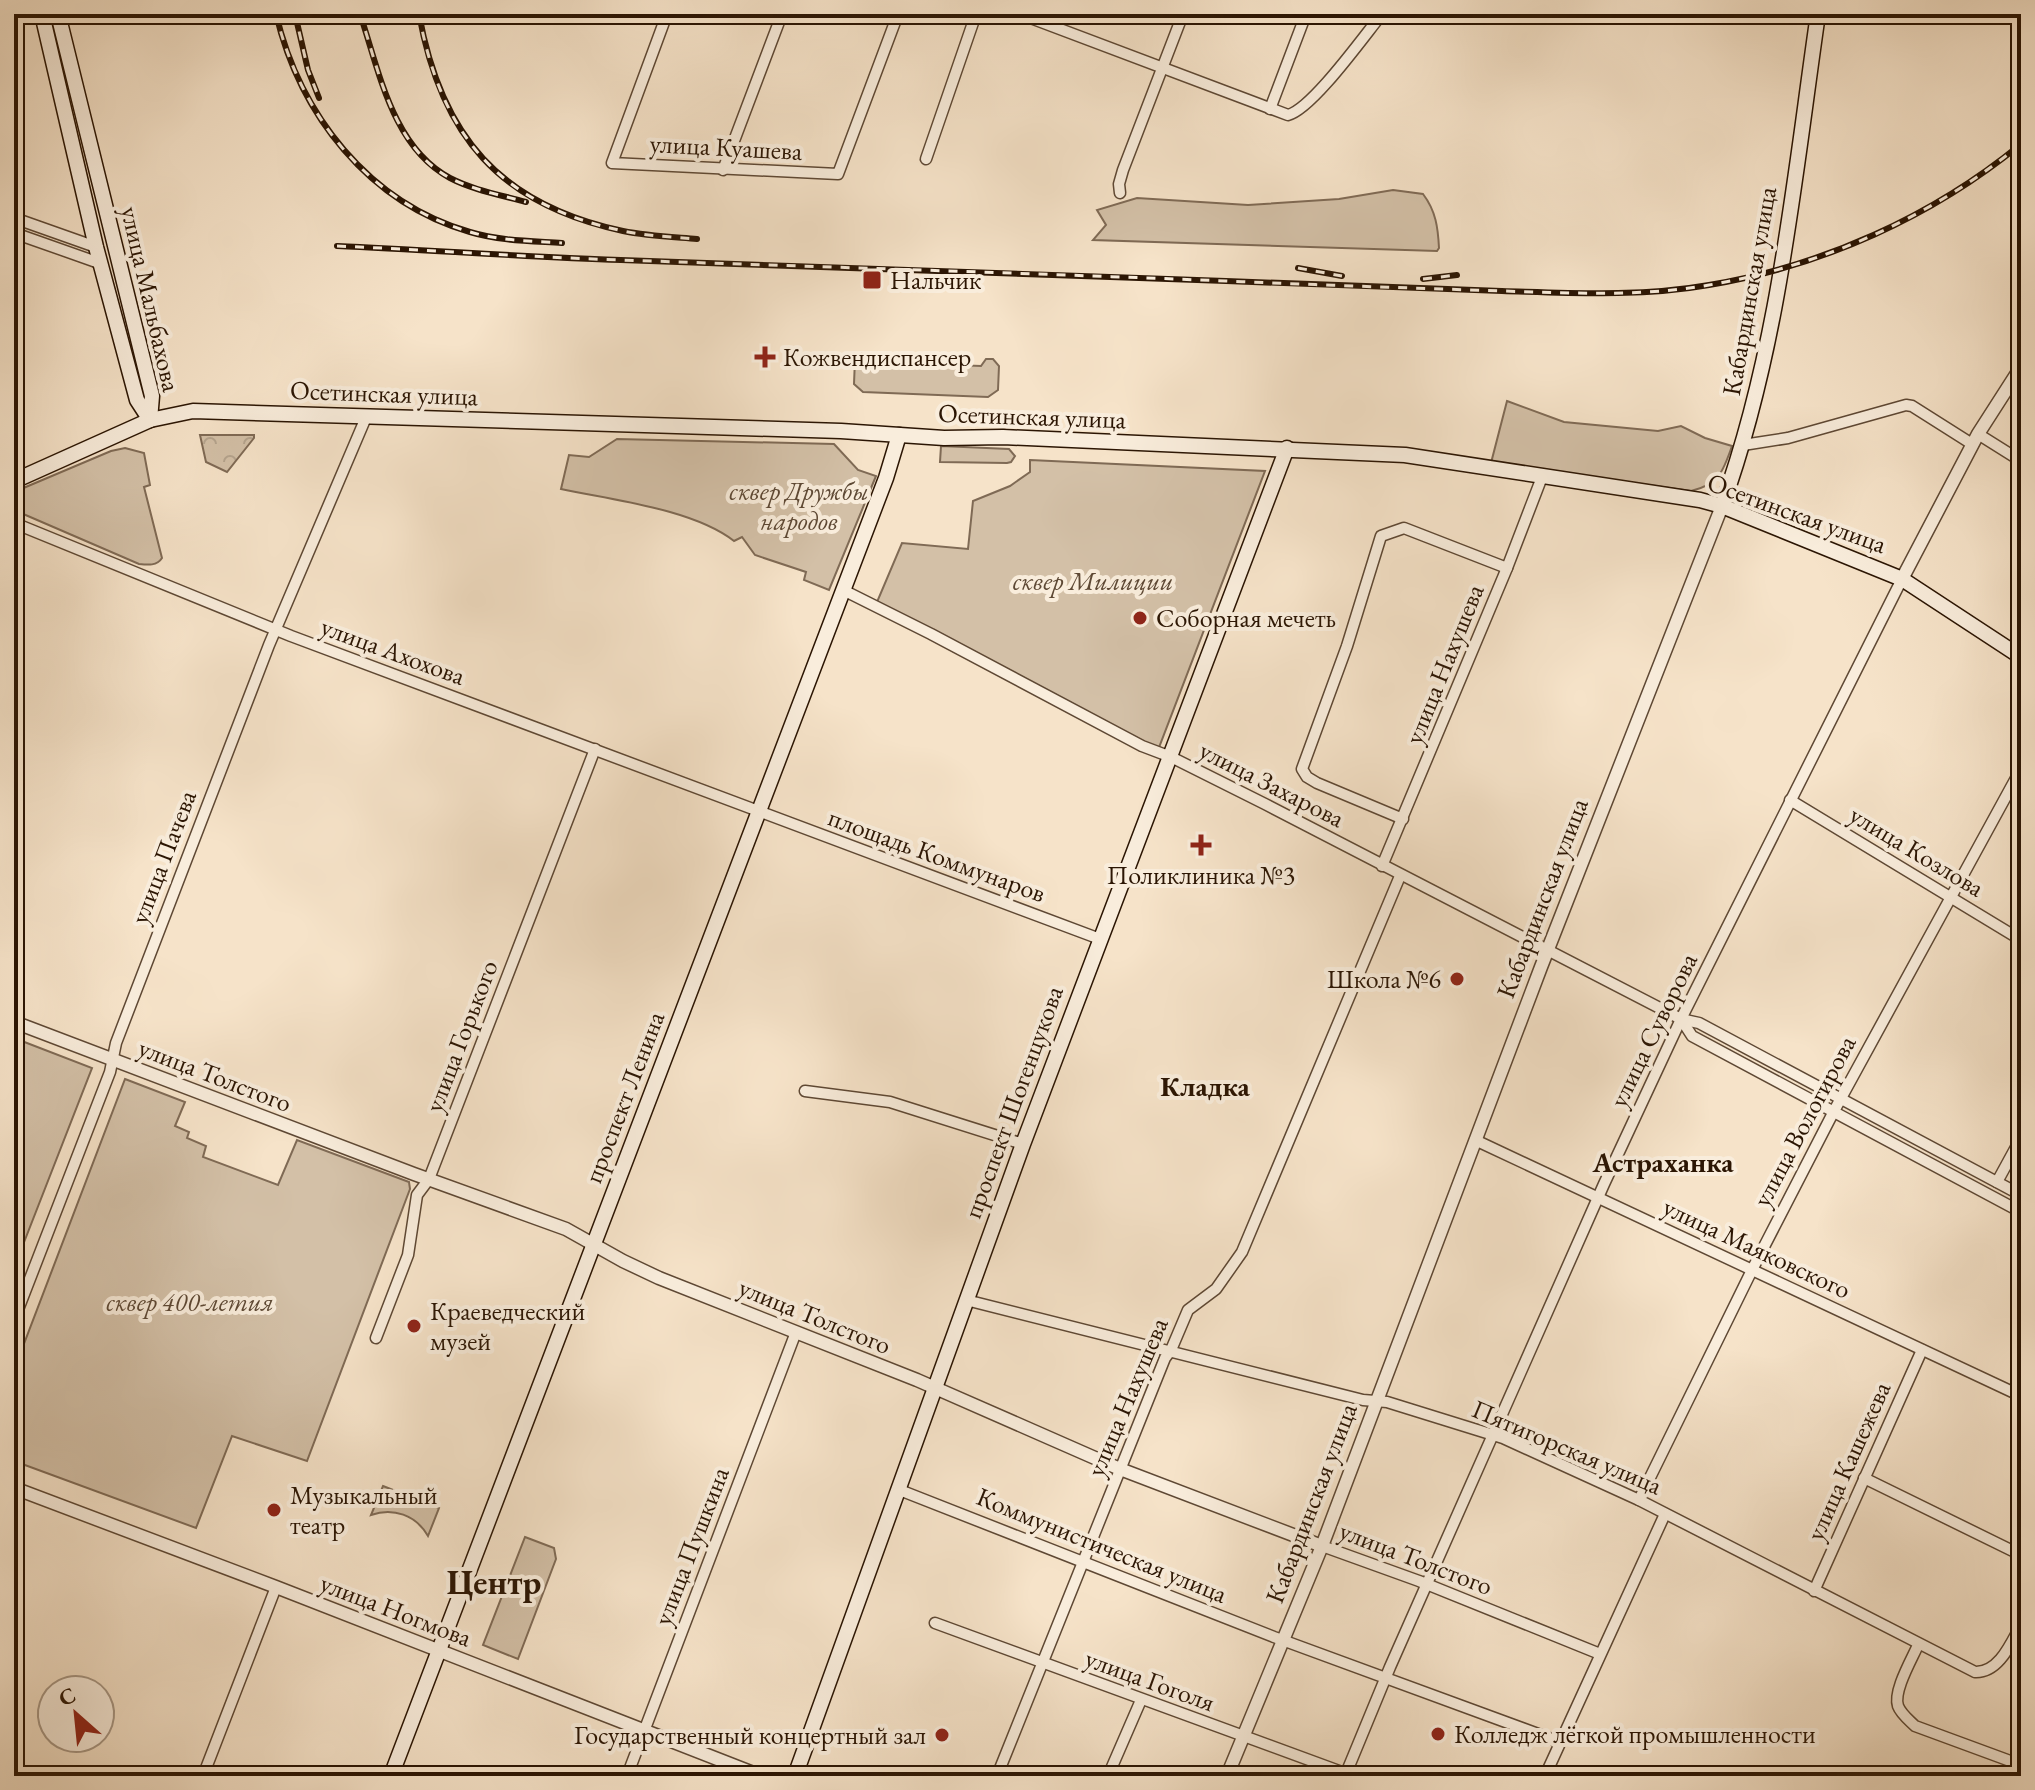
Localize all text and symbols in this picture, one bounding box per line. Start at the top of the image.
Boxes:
street label: улица Куашева [649,126,804,168]
street label: Кабардинская улица [1714,183,1784,398]
street label: улица Мальбахова [113,203,189,396]
place label: Нальчик [890,263,982,297]
marker: Нальчик [861,269,883,291]
place label: Кожвендиспансер [783,340,971,374]
marker: Кожвендиспансер [754,346,776,368]
street label: Осетинская улица [289,373,479,413]
street label: Осетинская улица [937,396,1127,436]
street label: Осетинская улица [1703,465,1892,561]
park label: сквер Дружбы народов [729,474,869,538]
park label: сквер Милиции [1013,564,1173,598]
street label: улица Нахушева [1396,579,1492,749]
place label: Соборная мечеть [1156,601,1336,635]
street label: улица Ахохова [316,609,470,693]
marker: Соборная мечеть [1131,609,1149,627]
street label: улица Захарова [1194,733,1351,835]
street label: улица Пачева [122,785,204,929]
street label: Кабардинская улица [1488,793,1596,1003]
street label: улица Козлова [1843,797,1991,905]
street label: площадь Коммунаров [824,800,1050,910]
marker: Поликлиника №3 [1190,834,1212,856]
place label: Поликлиника №3 [1107,858,1295,892]
street label: улица Суворова [1601,947,1705,1113]
street label: улица Горького [416,955,506,1117]
place label: Школа №6 [1327,962,1441,996]
marker: Школа №6 [1448,970,1466,988]
street label: проспект Шогенцукова [955,981,1071,1223]
street label: проспект Ленина [576,1006,673,1188]
street label: улица Вологирова [1745,1029,1864,1213]
street label: улица Толстого [134,1030,296,1120]
district label: Кладка [1160,1068,1251,1104]
district label: Астраханка [1591,1144,1734,1180]
street label: улица Маяковского [1658,1190,1856,1306]
street label: улица Толстого [734,1270,896,1362]
park label: сквер 400-летия [106,1285,274,1319]
place label: Краеведческий музей [430,1294,586,1358]
street label: улица Нахушева [1078,1312,1176,1482]
marker: Краеведческий музей [405,1317,423,1335]
street label: улица Кашежева [1798,1376,1898,1546]
street label: Пятигорская улица [1467,1392,1668,1503]
street label: Кабардинская улица [1257,1398,1365,1608]
street label: улица Пушкина [645,1461,737,1630]
place label: Музыкальный театр [290,1478,438,1542]
street label: Коммунистическая улица [972,1479,1233,1611]
marker: Музыкальный театр [265,1501,283,1519]
street label: улица Толстого [1335,1513,1497,1603]
district label: Центр [447,1560,541,1604]
street label: улица Ногмова [315,1566,477,1655]
street label: улица Гоголя [1081,1641,1219,1719]
north arrow [36,1674,116,1754]
text: С [54,1680,81,1713]
place label: Колледж лёгкой промышленности [1454,1717,1816,1751]
place label: Государственный концертный зал [574,1718,926,1752]
marker: Колледж лёгкой промышленности [1429,1725,1447,1743]
marker: Государственный концертный зал [933,1726,951,1744]

